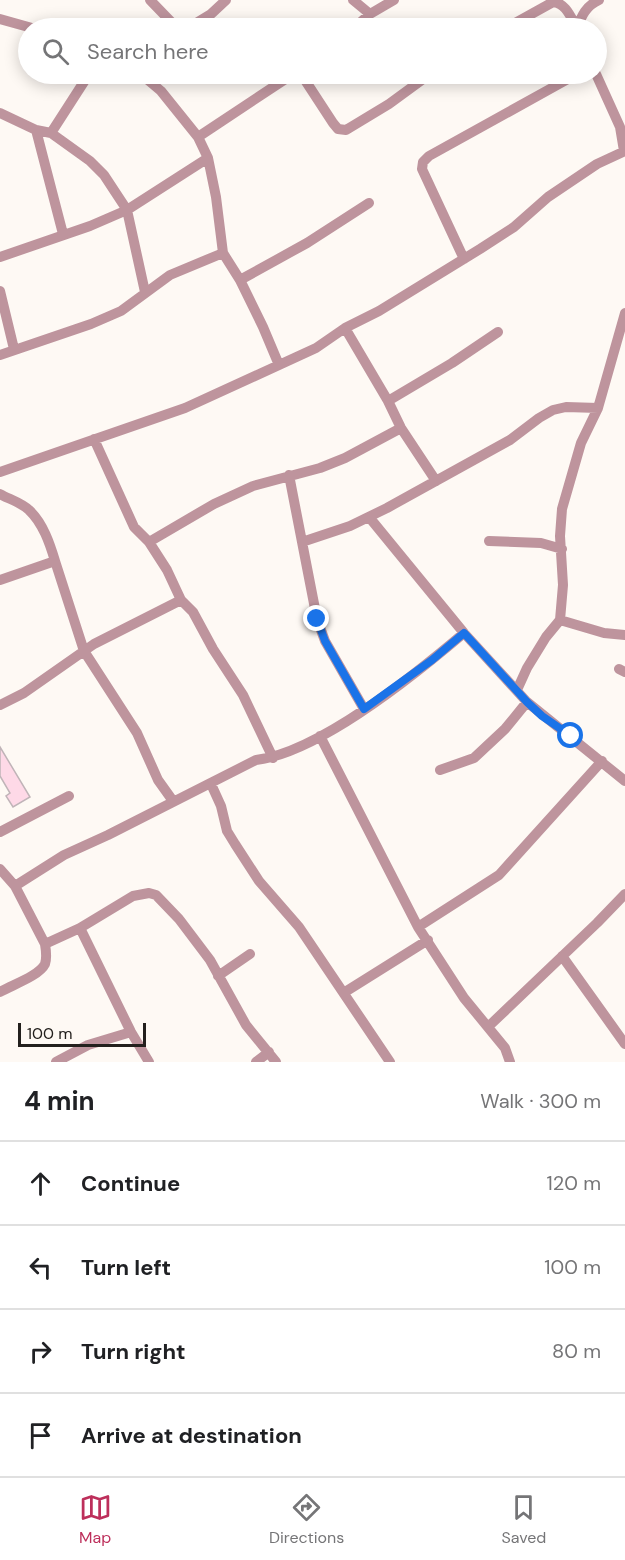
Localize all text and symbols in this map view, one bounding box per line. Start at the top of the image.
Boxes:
search box [18,18,607,84]
icon: search [39,35,72,68]
text: Search here [87,37,208,66]
route end [303,605,329,631]
route start [557,722,583,748]
scale bar [18,1020,146,1048]
text: 100 m [27,1023,72,1044]
text: 4 min [24,1084,95,1118]
text: Walk · 300 m [480,1088,601,1114]
icon: ahead [24,1167,57,1200]
text: Continue [81,1169,180,1198]
text: 120 m [547,1170,601,1196]
icon: left [24,1251,57,1284]
text: Turn left [81,1253,171,1282]
text: 100 m [544,1254,601,1280]
icon: right [24,1335,57,1368]
text: Turn right [81,1337,186,1366]
text: 80 m [552,1338,601,1364]
icon: arrive [24,1419,57,1452]
text: Arrive at destination [81,1421,302,1450]
tab: Map [79,1491,112,1548]
tab: Directions [269,1491,344,1548]
tab: Saved [502,1491,546,1548]

